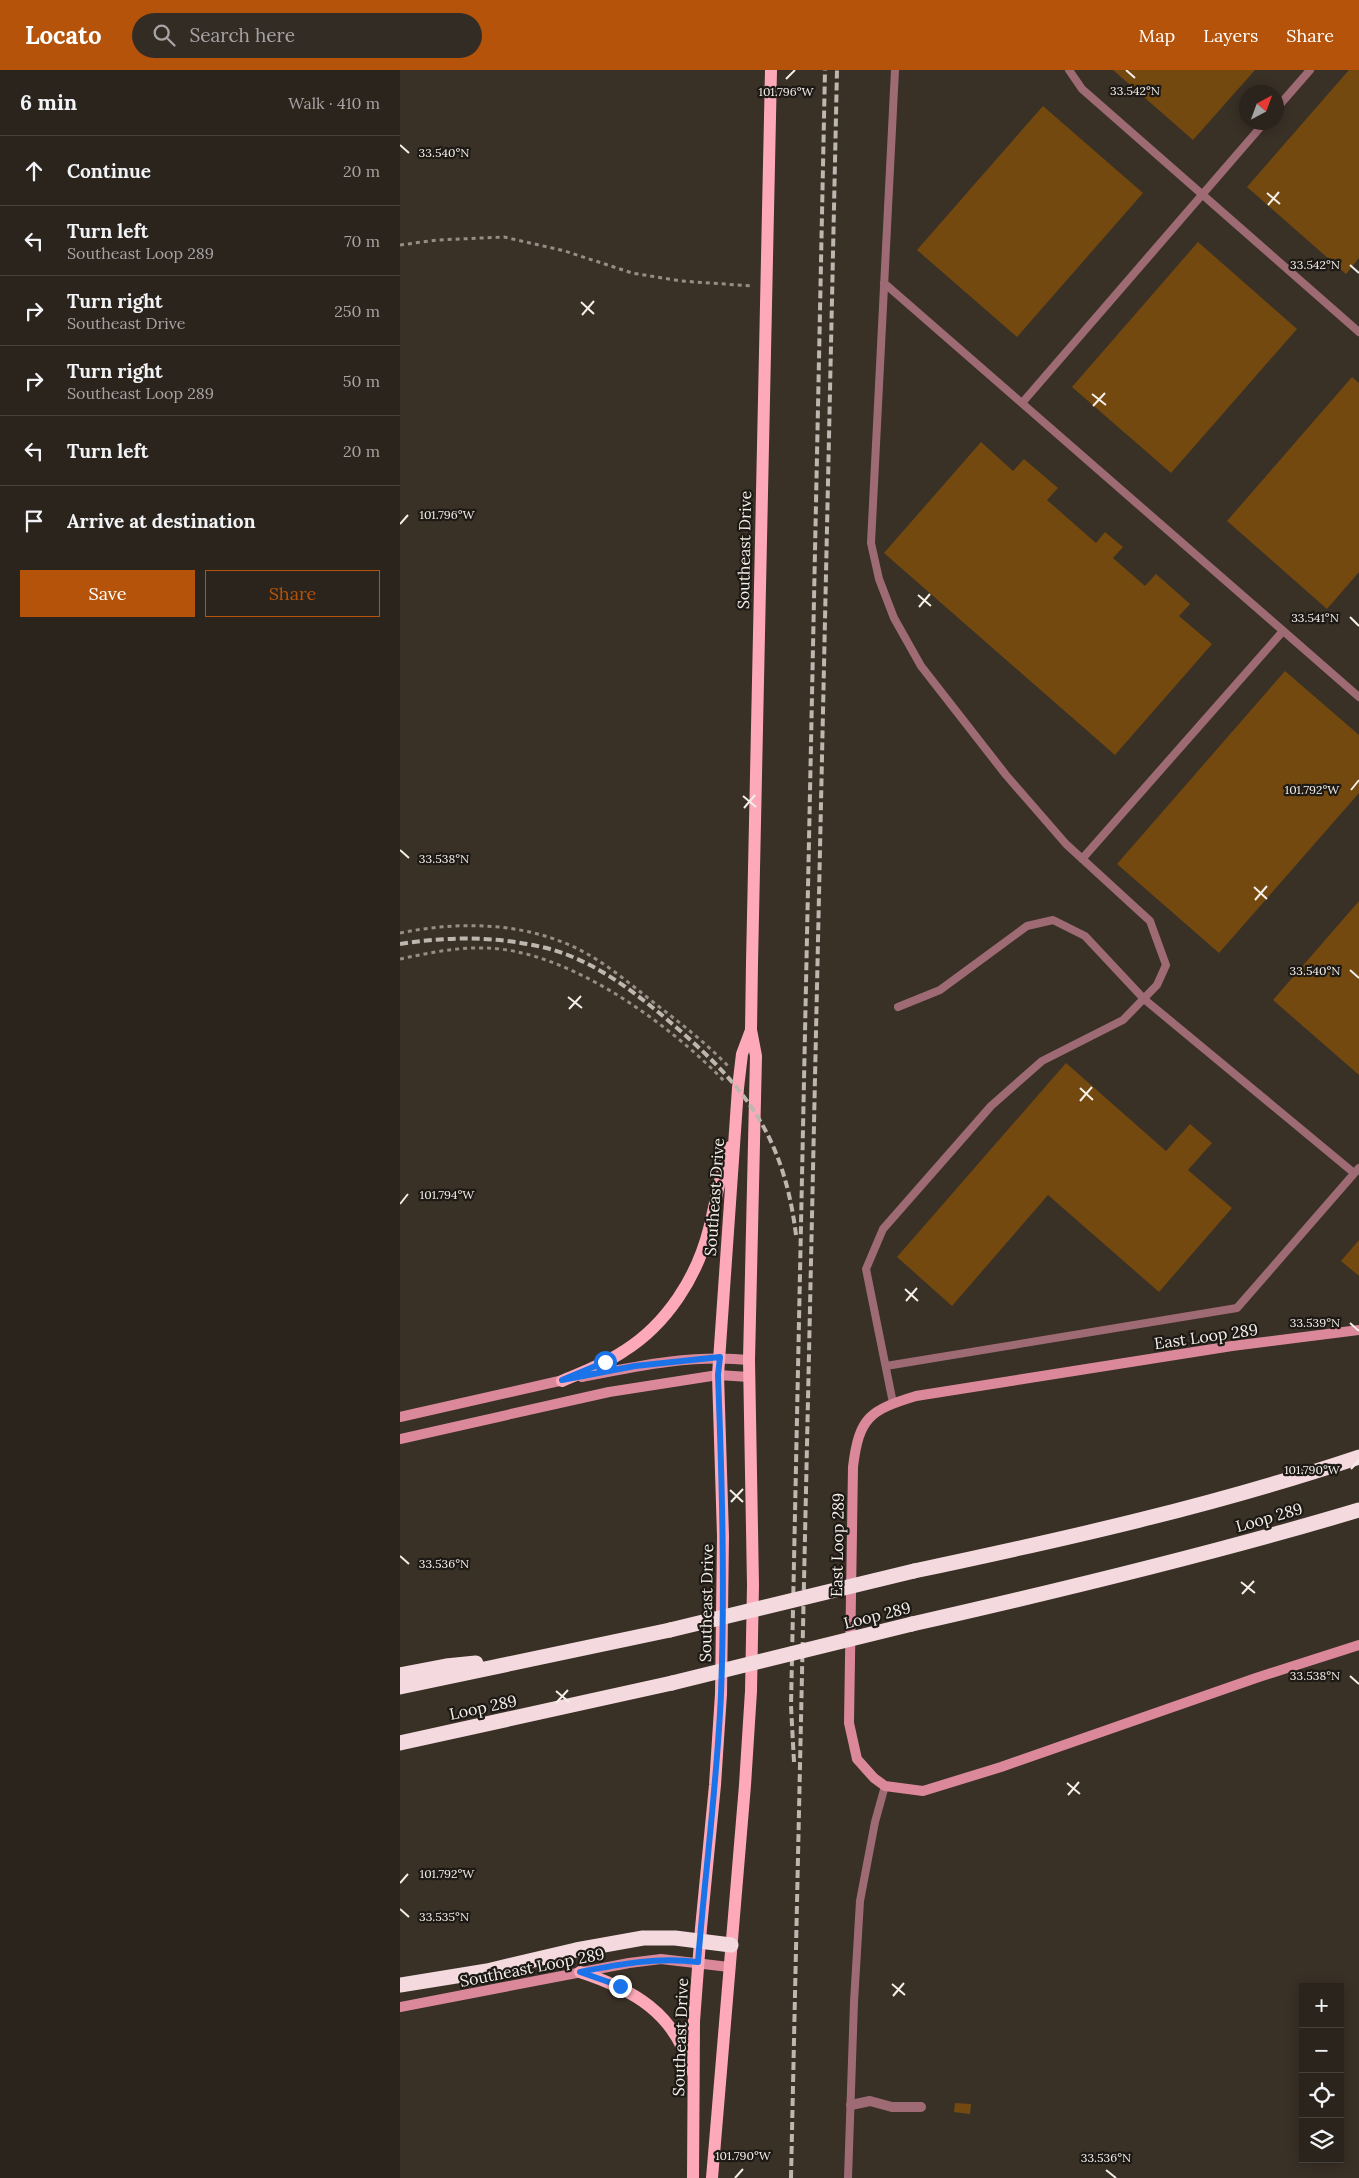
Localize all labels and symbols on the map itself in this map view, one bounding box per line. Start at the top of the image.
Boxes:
text: 33.542°N [1110,83,1160,98]
text: 101.796°W [759,84,815,99]
north arrow [1239,85,1284,130]
text: 33.540°N [419,145,469,160]
text: 33.542°N [1290,257,1340,272]
street label: Southeast Drive [733,490,755,609]
text: 101.796°W [420,507,476,522]
text: 33.541°N [1291,610,1339,625]
text: 101.792°W [1285,782,1340,797]
text: 33.538°N [419,851,469,866]
text: 33.540°N [1290,963,1340,978]
street label: Southeast Drive [700,1137,728,1257]
text: 101.794°W [420,1187,475,1202]
text: 33.539°N [1290,1315,1340,1330]
street label: East Loop 289 [1153,1319,1259,1353]
route start [594,1351,617,1374]
text: 101.790°W [1284,1462,1341,1477]
street label: East Loop 289 [826,1493,848,1597]
street label: Loop 289 [1233,1498,1305,1536]
street label: Southeast Drive [695,1543,717,1662]
text: 33.536°N [419,1556,469,1571]
street label: Loop 289 [841,1597,913,1633]
text: 33.538°N [1290,1668,1340,1683]
street label: Loop 289 [447,1690,519,1724]
text: 101.792°W [420,1866,475,1881]
text: 33.535°N [419,1909,469,1924]
street label: Southeast Loop 289 [458,1943,606,1991]
route end [609,1975,632,1998]
street label: Southeast Drive [668,1977,692,2097]
text: 101.790°W [715,2148,772,2163]
text: 33.536°N [1081,2150,1131,2165]

